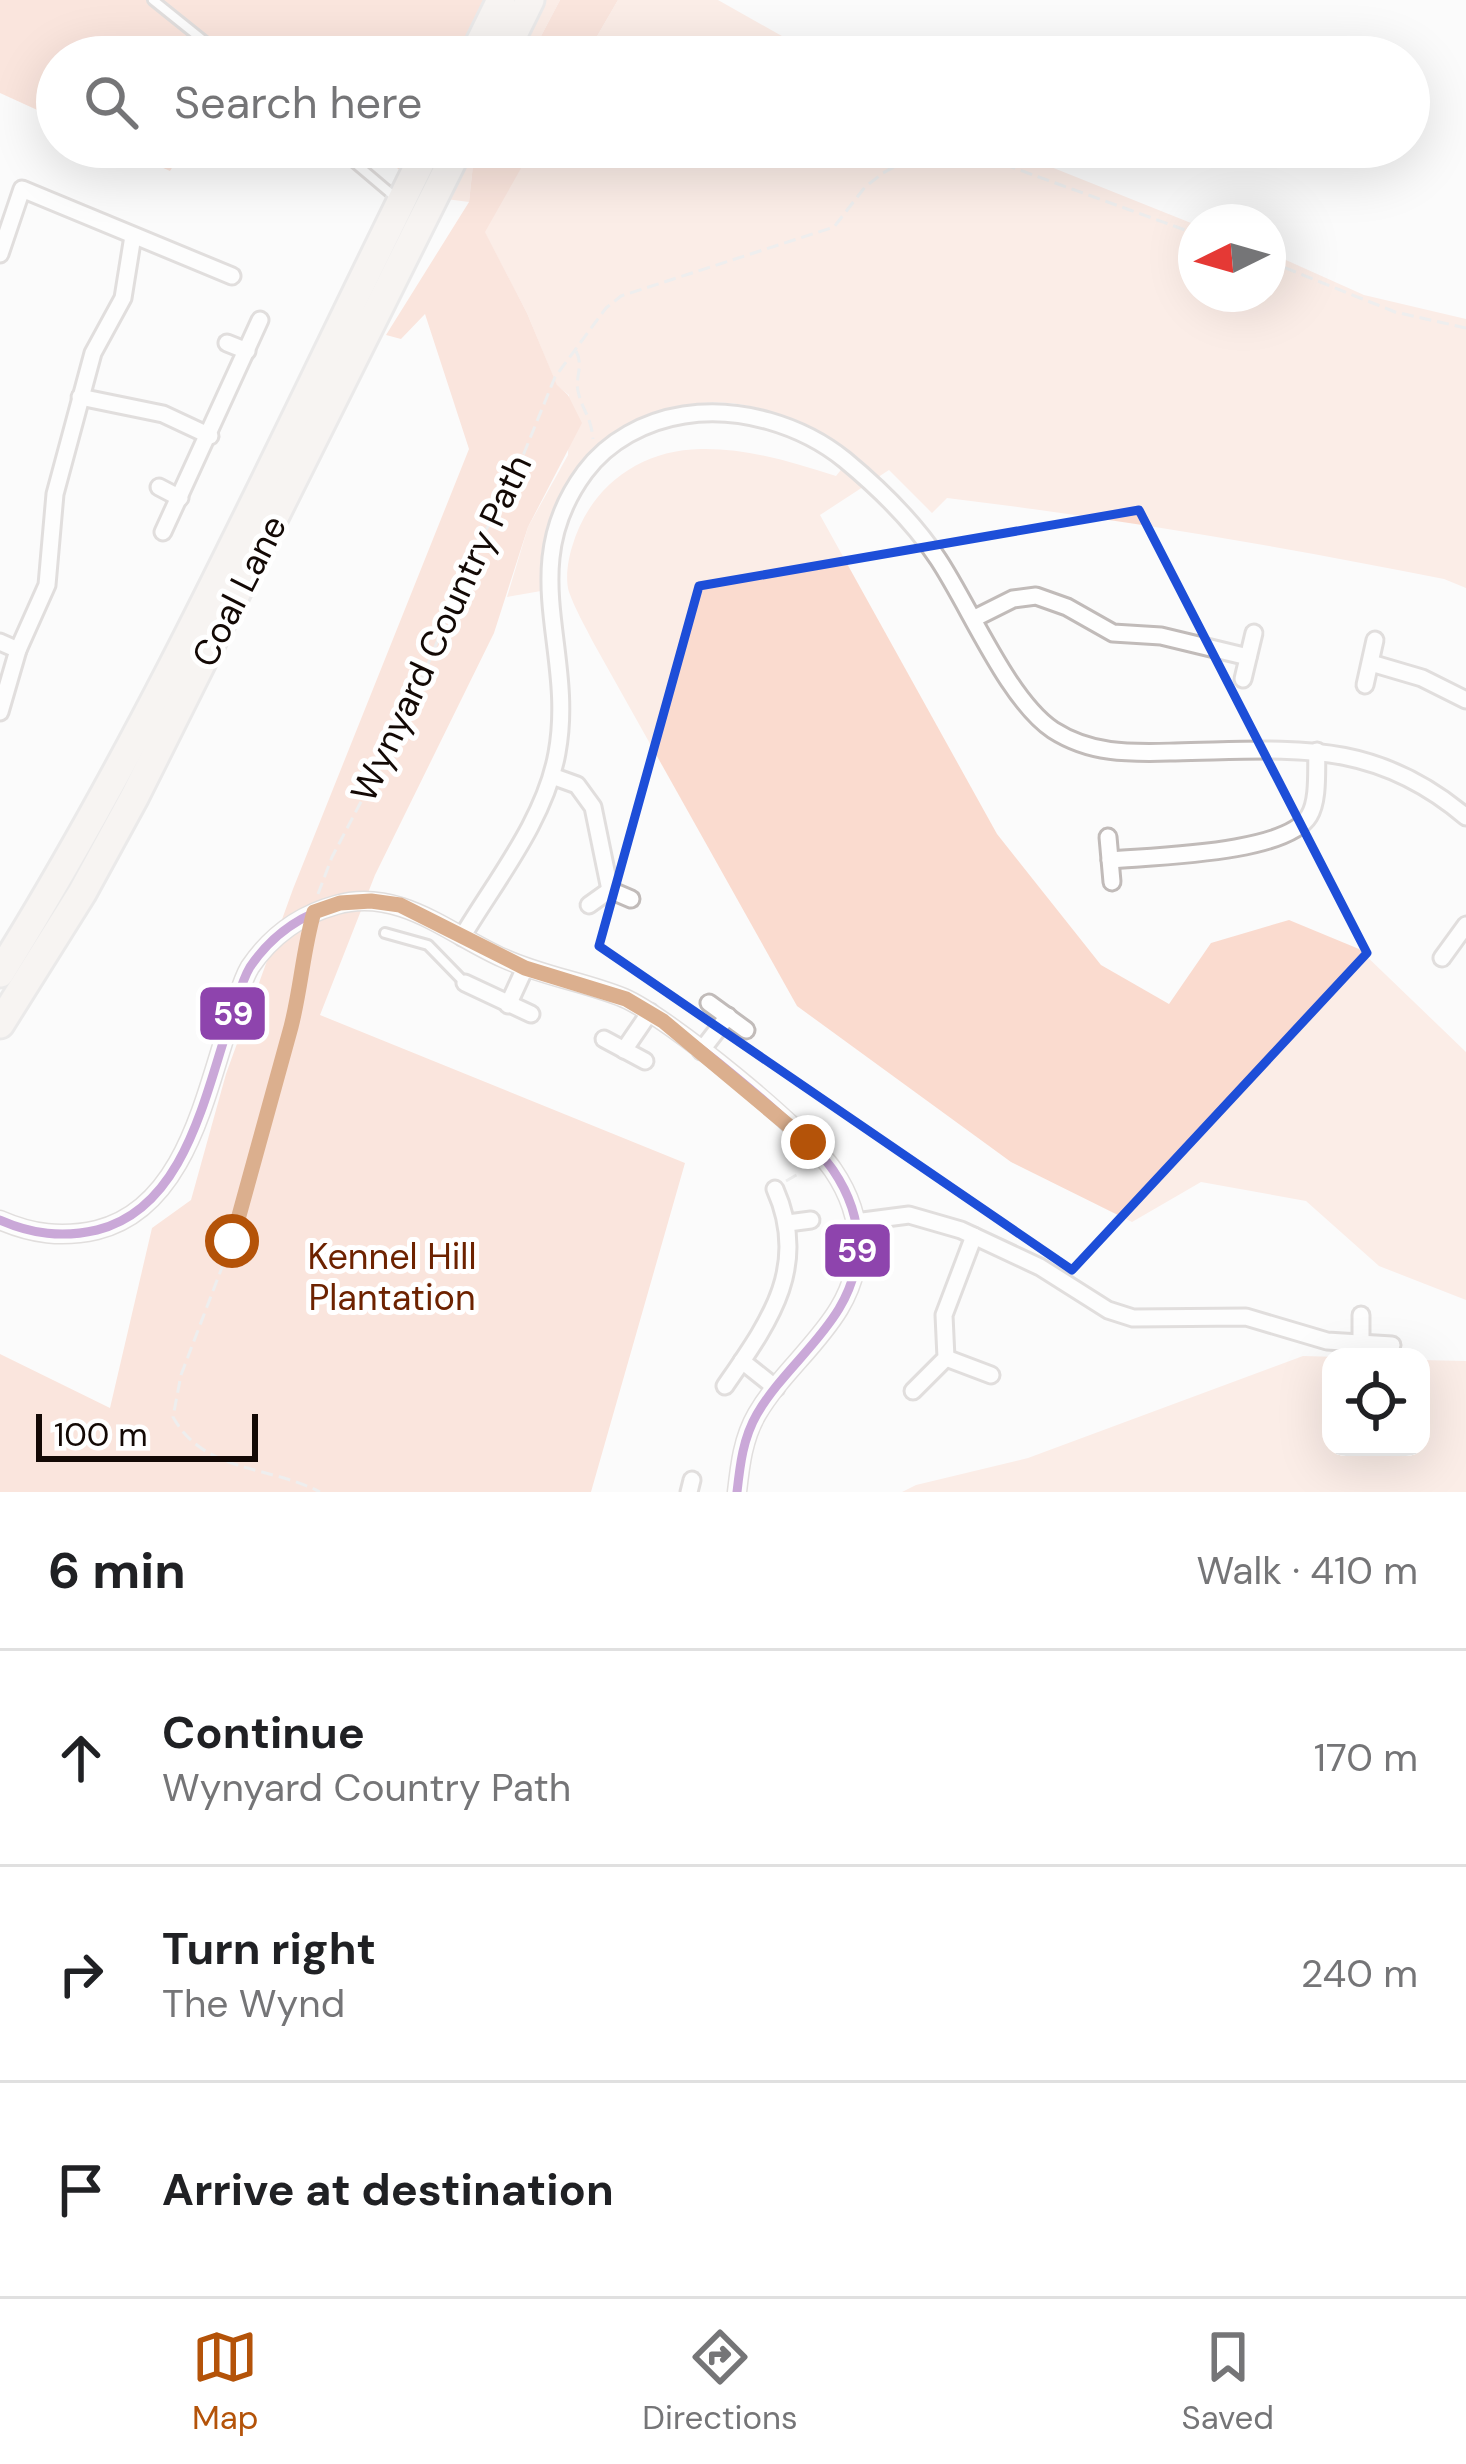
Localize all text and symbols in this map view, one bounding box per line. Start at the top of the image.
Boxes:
search box [36,36,1430,168]
icon: search [78,69,144,135]
text: Search here [174,73,422,132]
north arrow [1178,204,1286,312]
street label: Wynyard Country Path [340,447,542,809]
street label: Coal Lane [181,507,297,675]
line badge: 59 [198,985,267,1042]
text: 59 [213,992,253,1035]
route end [781,1115,835,1169]
route start [205,1214,259,1268]
line badge: 59 [823,1222,892,1279]
text: 59 [837,1229,877,1272]
park label: Kennel Hill Plantation [308,1233,476,1321]
map controls [1322,1348,1430,1456]
button: locate [1322,1348,1430,1456]
scale bar [36,1408,258,1461]
text: 100 m [54,1413,148,1456]
text: 6 min [48,1537,186,1604]
text: Walk · 410 m [1196,1545,1418,1596]
text: Continue [162,1703,365,1762]
icon: ahead [48,1725,114,1791]
text: 170 m [1314,1732,1418,1783]
text: Wynyard Country Path [162,1762,571,1813]
text: Turn right [162,1919,376,1978]
icon: right [48,1941,114,2007]
text: 240 m [1301,1948,1418,1999]
text: The Wynd [162,1978,345,2029]
icon: arrive [48,2157,114,2223]
text: Arrive at destination [162,2160,614,2219]
tab: Map [192,2324,258,2439]
tab: Directions [642,2324,798,2439]
tab: Saved [1182,2324,1274,2439]

